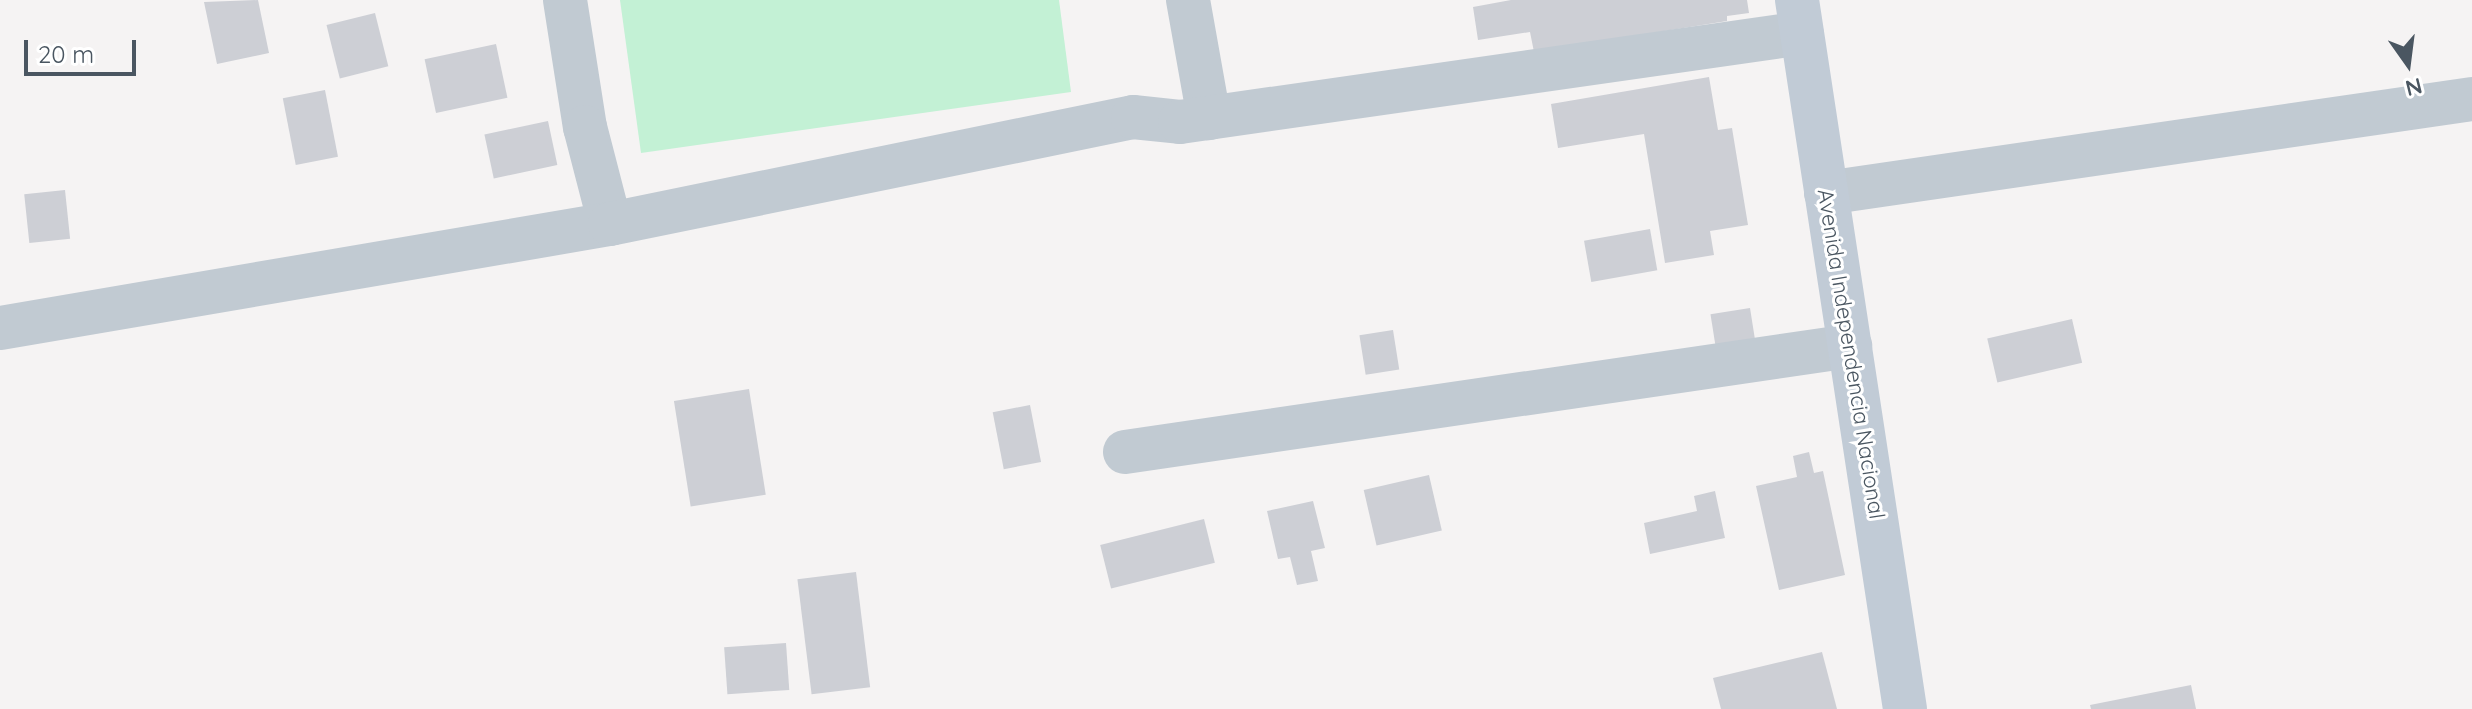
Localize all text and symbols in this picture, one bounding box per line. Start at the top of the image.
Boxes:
scale bar [28,24,140,74]
north arrow [2368,24,2448,104]
text: 20 m [38,39,94,69]
text: N [2403,72,2425,103]
street label: Avenida Independencia Nacional [1812,187,1890,521]

